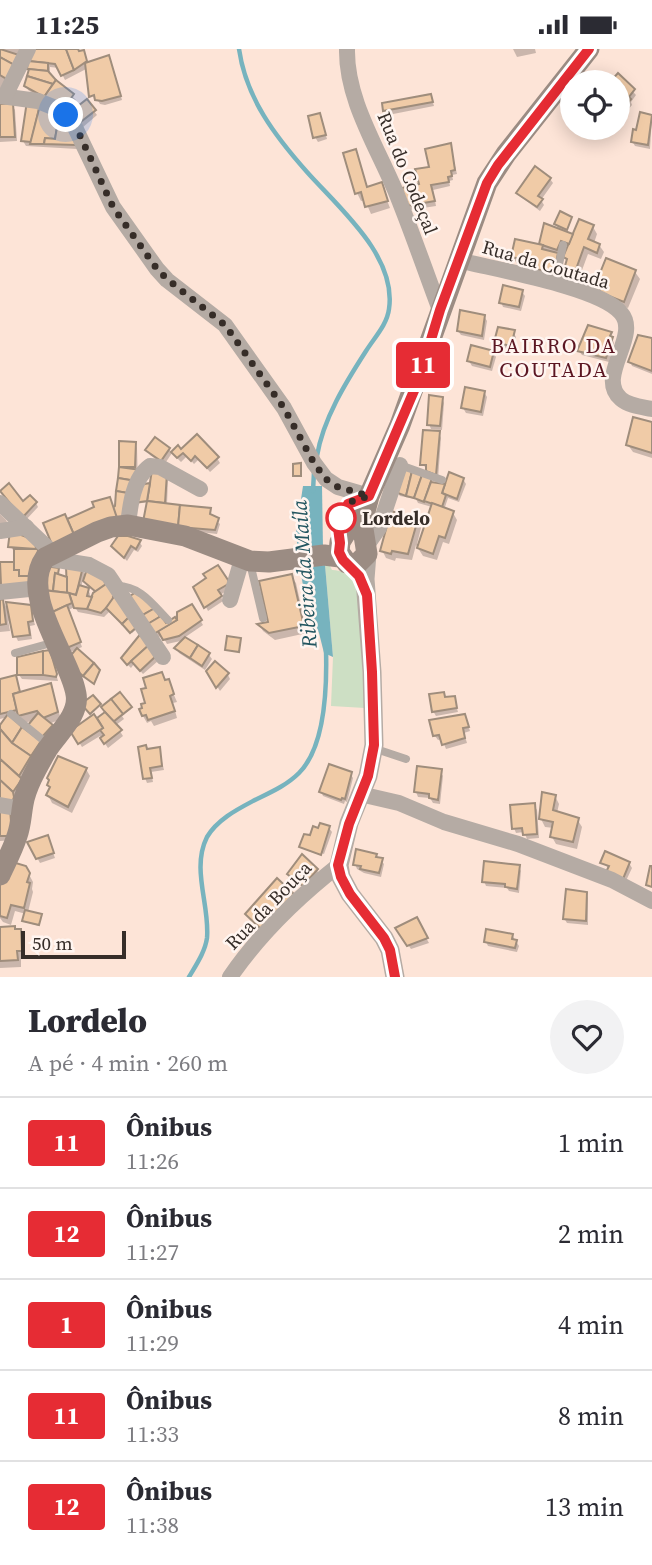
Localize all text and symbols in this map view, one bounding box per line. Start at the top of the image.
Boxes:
text: 11:25 [35,7,99,43]
map controls [560,70,630,140]
button: locate [560,70,630,140]
your location [48,97,83,132]
street label: Rua do Codeçal [372,108,445,239]
street label: Rua da Coutada [479,233,613,295]
district label: BAIRRO DA COUTADA [491,331,617,384]
line badge: 11 [392,342,454,388]
text: 11 [410,348,436,381]
water label: Ribeira da Maíla [284,499,324,650]
marker: Lordelo [326,503,356,533]
place label: Lordelo [362,505,430,531]
street label: Rua da Bouça [219,855,317,955]
scale bar [21,928,126,960]
text: 50 m [32,930,73,956]
text: Lordelo [28,998,147,1043]
button: heart [550,1000,624,1074]
text: A pé · 4 min · 260 m [28,1047,228,1079]
text: Ônibus [126,1109,212,1145]
text: 1 min [558,1125,624,1161]
text: 11 [53,1126,80,1159]
text: 11:26 [126,1145,179,1177]
text: Ônibus [126,1200,212,1236]
text: 2 min [558,1216,624,1252]
text: 12 [53,1217,80,1250]
text: 11:27 [126,1236,179,1268]
text: Ônibus [126,1291,212,1327]
text: 4 min [558,1307,624,1343]
text: 1 [60,1308,73,1341]
text: 11:29 [126,1327,179,1359]
text: Ônibus [126,1382,212,1418]
text: 8 min [558,1398,624,1434]
text: 11 [53,1399,80,1432]
text: 11:33 [126,1418,179,1450]
text: Ônibus [126,1473,212,1509]
text: 13 min [545,1489,624,1525]
text: 12 [53,1490,80,1523]
text: 11:38 [126,1509,179,1541]

